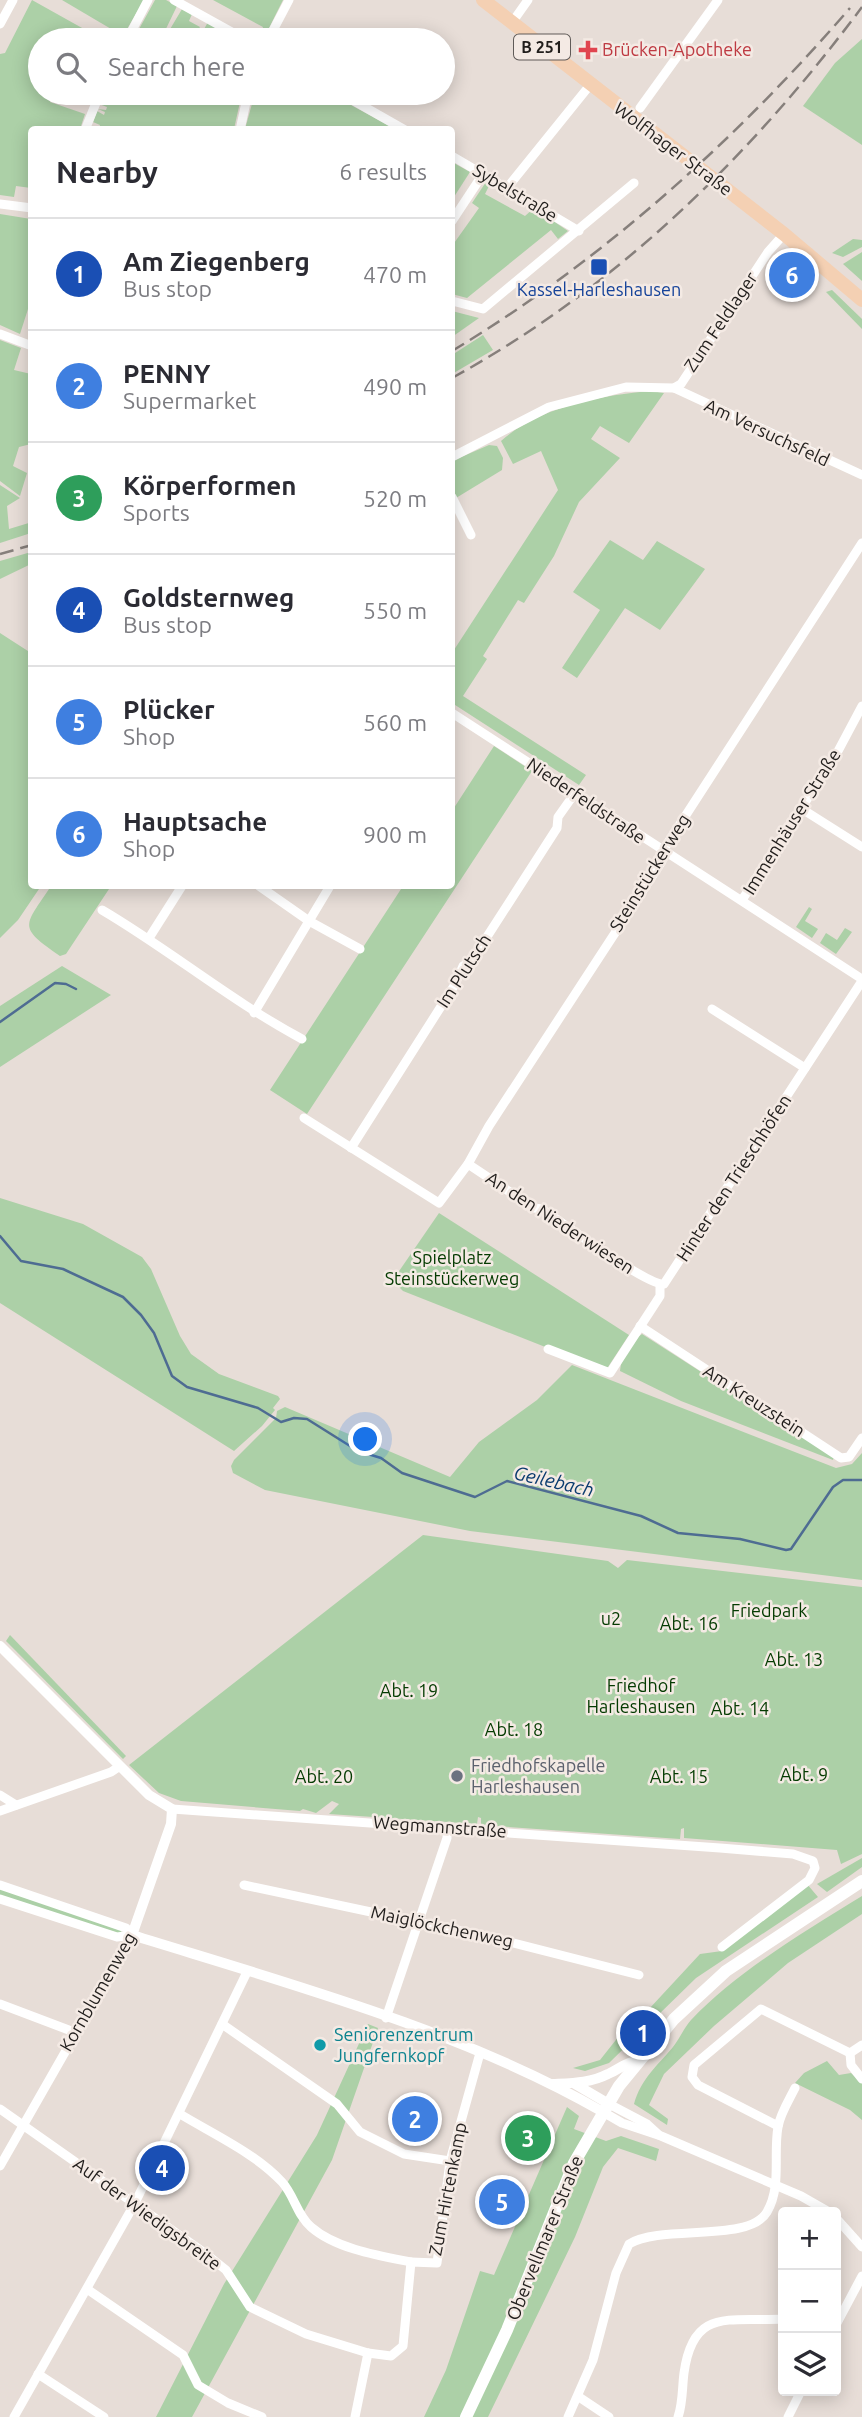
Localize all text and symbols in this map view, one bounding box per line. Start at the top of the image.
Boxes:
search box [28,28,455,105]
road number: B 251 [514,34,570,60]
place label: Brücken-Apotheke [602,39,752,59]
marker: Brücken-Apotheke [580,42,596,58]
icon: search [52,48,90,86]
text: Search here [108,52,245,81]
street label: Wolfhager Straße [611,97,737,199]
text: Nearby [56,155,158,189]
text: 6 results [339,159,427,184]
street label: Sybelstraße [470,159,561,225]
text: Am Ziegenberg [123,247,310,276]
pin: 6 [769,249,815,301]
marker: Kassel-Harleshausen [589,257,609,277]
text: 1 [73,262,85,287]
text: 470 m [363,262,427,287]
street label: Zum Feldlager [680,268,761,375]
text: Bus stop [123,276,212,301]
place label: Kassel-Harleshausen [517,279,681,299]
text: PENNY [123,359,210,388]
text: 2 [73,374,85,399]
text: 490 m [363,374,427,399]
text: Supermarket [123,388,256,413]
street label: Am Versuchsfeld [702,394,833,470]
text: Körperformen [123,471,297,500]
text: 3 [73,486,85,511]
text: 520 m [363,486,427,511]
text: Sports [123,500,190,525]
text: Goldsternweg [123,583,294,612]
text: 4 [73,598,85,623]
text: 550 m [363,598,427,623]
text: Bus stop [123,612,212,637]
text: Plücker [123,695,215,724]
text: 5 [73,710,85,735]
text: 560 m [363,710,427,735]
text: Shop [123,724,175,749]
street label: Immenhäuser Straße [738,745,844,898]
street label: Niederfeldstraße [524,753,649,847]
text: Hauptsache [123,807,267,836]
street label: Steinstückerweg [605,810,693,935]
text: 6 [73,822,85,847]
text: 900 m [363,822,427,847]
text: Shop [123,836,175,861]
street label: Im Plutsch [432,930,494,1011]
street label: Hinter den Trieschhöfen [672,1090,795,1265]
street label: An den Niederwiesen [483,1167,638,1277]
park label: Spielplatz Steinstückerweg [385,1247,519,1288]
street label: Am Kreuzstein [700,1360,809,1440]
your location [348,1422,382,1456]
water label: Geilebach [512,1461,596,1501]
park label: Friedpark [731,1600,807,1620]
park label: u2 [601,1608,621,1628]
park label: Abt. 16 [660,1613,718,1633]
park label: Abt. 13 [765,1649,823,1669]
park label: Friedhof Harleshausen [587,1675,695,1716]
park label: Abt. 19 [380,1680,438,1700]
park label: Abt. 14 [711,1698,769,1718]
park label: Abt. 18 [485,1719,543,1739]
place label: Friedhofskapelle Harleshausen [471,1755,605,1796]
park label: Abt. 9 [780,1764,828,1784]
park label: Abt. 20 [295,1766,353,1786]
park label: Abt. 15 [650,1766,708,1786]
marker: Friedhofskapelle Harleshausen [449,1768,465,1784]
street label: Wegmannstraße [373,1811,507,1841]
street label: Maiglöckchenweg [369,1901,515,1951]
street label: Kornblumenweg [55,1929,139,2054]
pin: 1 [620,2007,666,2059]
place label: Seniorenzentrum Jungfernkopf [334,2024,474,2065]
marker: Seniorenzentrum Jungfernkopf [312,2037,328,2053]
pin: 2 [392,2093,438,2145]
pin: 3 [505,2112,551,2164]
street label: Zum Hirtenkamp [424,2120,470,2257]
pin: 4 [139,2142,185,2194]
street label: Obervellmarer Straße [502,2152,586,2323]
street label: Auf der Wiedigsbreite [70,2153,225,2273]
pin: 5 [479,2176,525,2228]
map controls [778,2207,841,2396]
button: + [778,2207,841,2270]
button: − [778,2270,841,2333]
button: layers [778,2333,841,2396]

